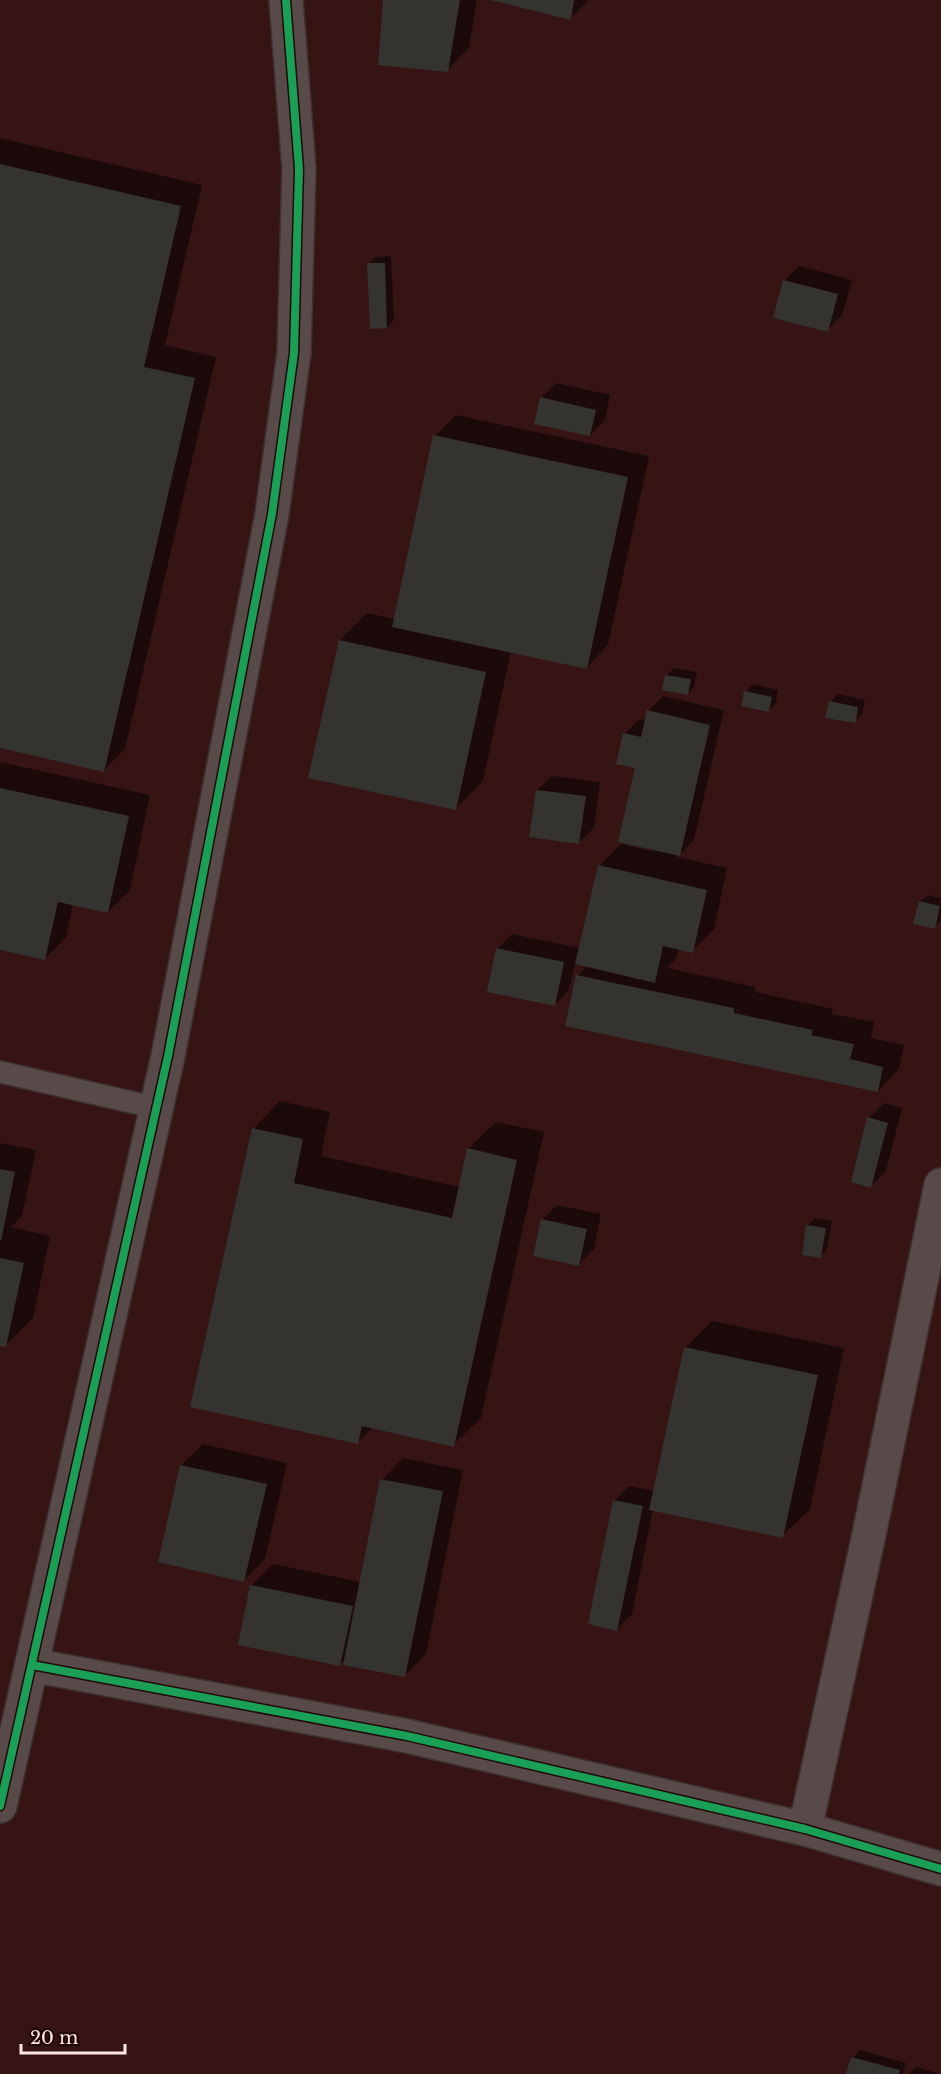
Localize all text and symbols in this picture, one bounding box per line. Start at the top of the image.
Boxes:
scale bar [21,2017,124,2055]
text: 20 m [30,2027,78,2049]

